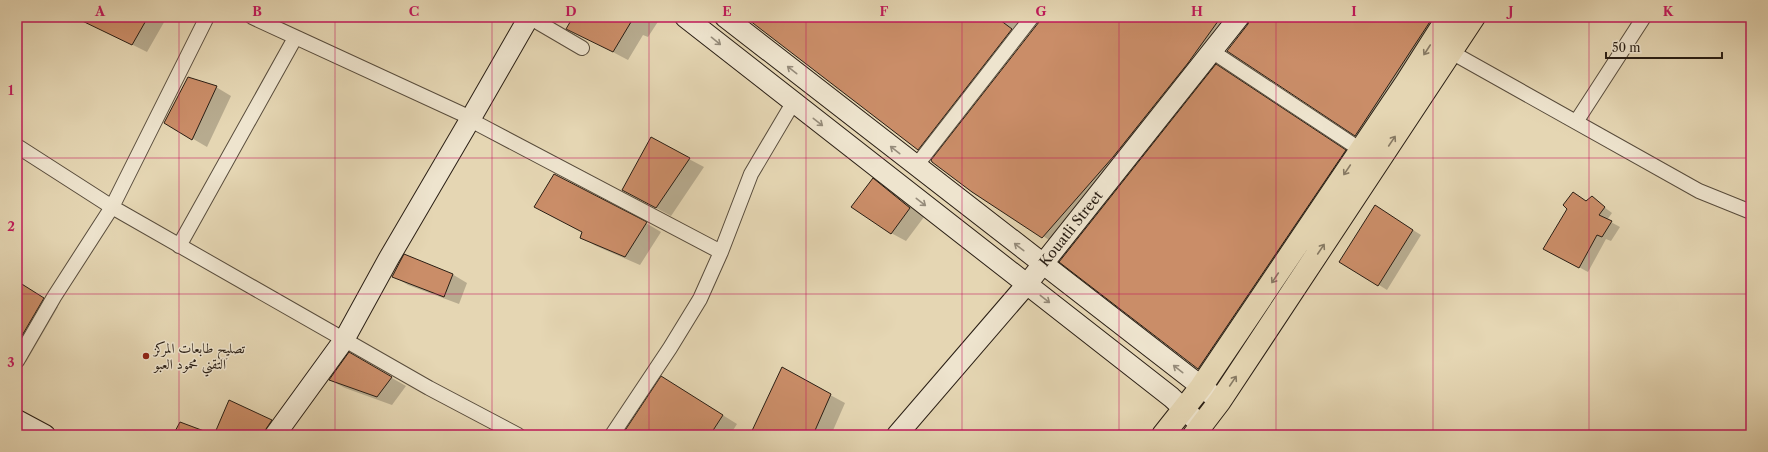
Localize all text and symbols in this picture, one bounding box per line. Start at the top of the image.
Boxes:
text: A [94,3,106,19]
text: B [252,3,262,19]
text: C [409,3,419,19]
text: D [565,3,577,19]
text: E [722,3,732,19]
text: F [880,3,889,19]
text: G [1035,3,1047,19]
text: H [1191,3,1203,19]
text: I [1351,3,1357,19]
text: J [1506,3,1514,19]
text: K [1663,3,1674,19]
scale bar [1606,34,1722,60]
one-way arrow [710,37,721,46]
text: 50 m [1612,40,1641,55]
one-way arrow [1423,44,1431,55]
one-way arrow [787,65,798,74]
text: 1 [8,82,14,98]
one-way arrow [812,118,823,126]
one-way arrow [1389,135,1397,147]
one-way arrow [889,145,900,154]
one-way arrow [1343,164,1351,175]
street label: Kouatli Street [1035,187,1107,270]
one-way arrow [915,197,926,206]
text: 2 [7,218,15,234]
one-way arrow [1014,242,1025,251]
one-way arrow [1317,244,1325,255]
one-way arrow [1271,272,1279,283]
one-way arrow [1040,294,1051,303]
place label: تصليح طابعات المركز التقني محمود العبو [152,339,245,377]
marker: تصليح طابعات المركز التقني محمود العبو [141,351,151,361]
text: 3 [7,354,15,370]
one-way arrow [1172,365,1183,373]
one-way arrow [1229,376,1237,387]

